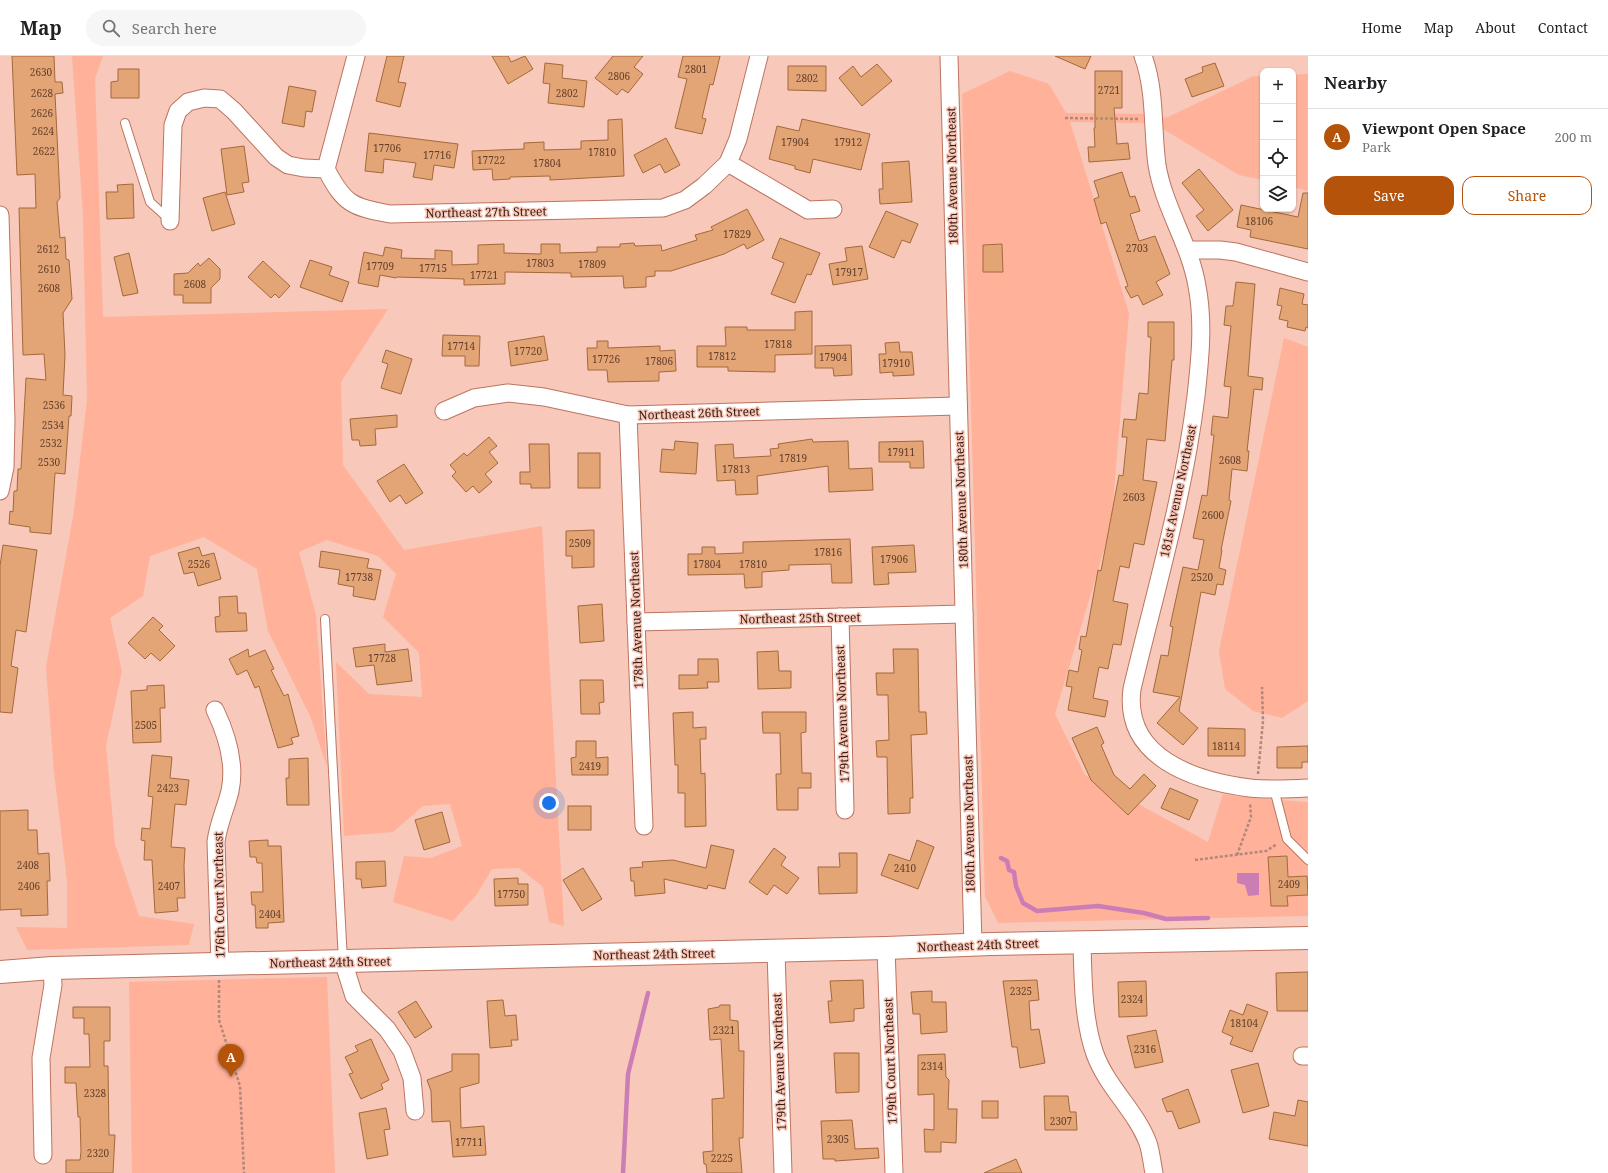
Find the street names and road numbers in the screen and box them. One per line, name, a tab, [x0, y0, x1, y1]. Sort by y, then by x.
street label: 180th Avenue Northeast	[942, 107, 962, 245]
street label: Northeast 27th Street	[425, 202, 547, 222]
street label: Northeast 26th Street	[638, 402, 760, 424]
street label: 181st Avenue Northeast	[1156, 423, 1200, 559]
street label: 180th Avenue Northeast	[950, 431, 972, 569]
street label: 178th Avenue Northeast	[625, 551, 647, 689]
street label: Northeast 25th Street	[739, 608, 861, 628]
street label: 179th Avenue Northeast	[831, 645, 853, 783]
street label: 180th Avenue Northeast	[959, 755, 979, 893]
street label: 176th Court Northeast	[209, 832, 229, 958]
street label: Northeast 24th Street	[917, 934, 1039, 956]
street label: Northeast 24th Street	[593, 944, 715, 964]
street label: Northeast 24th Street	[269, 952, 391, 972]
street label: 179th Avenue Northeast	[768, 993, 790, 1131]
street label: 179th Court Northeast	[879, 998, 901, 1124]

